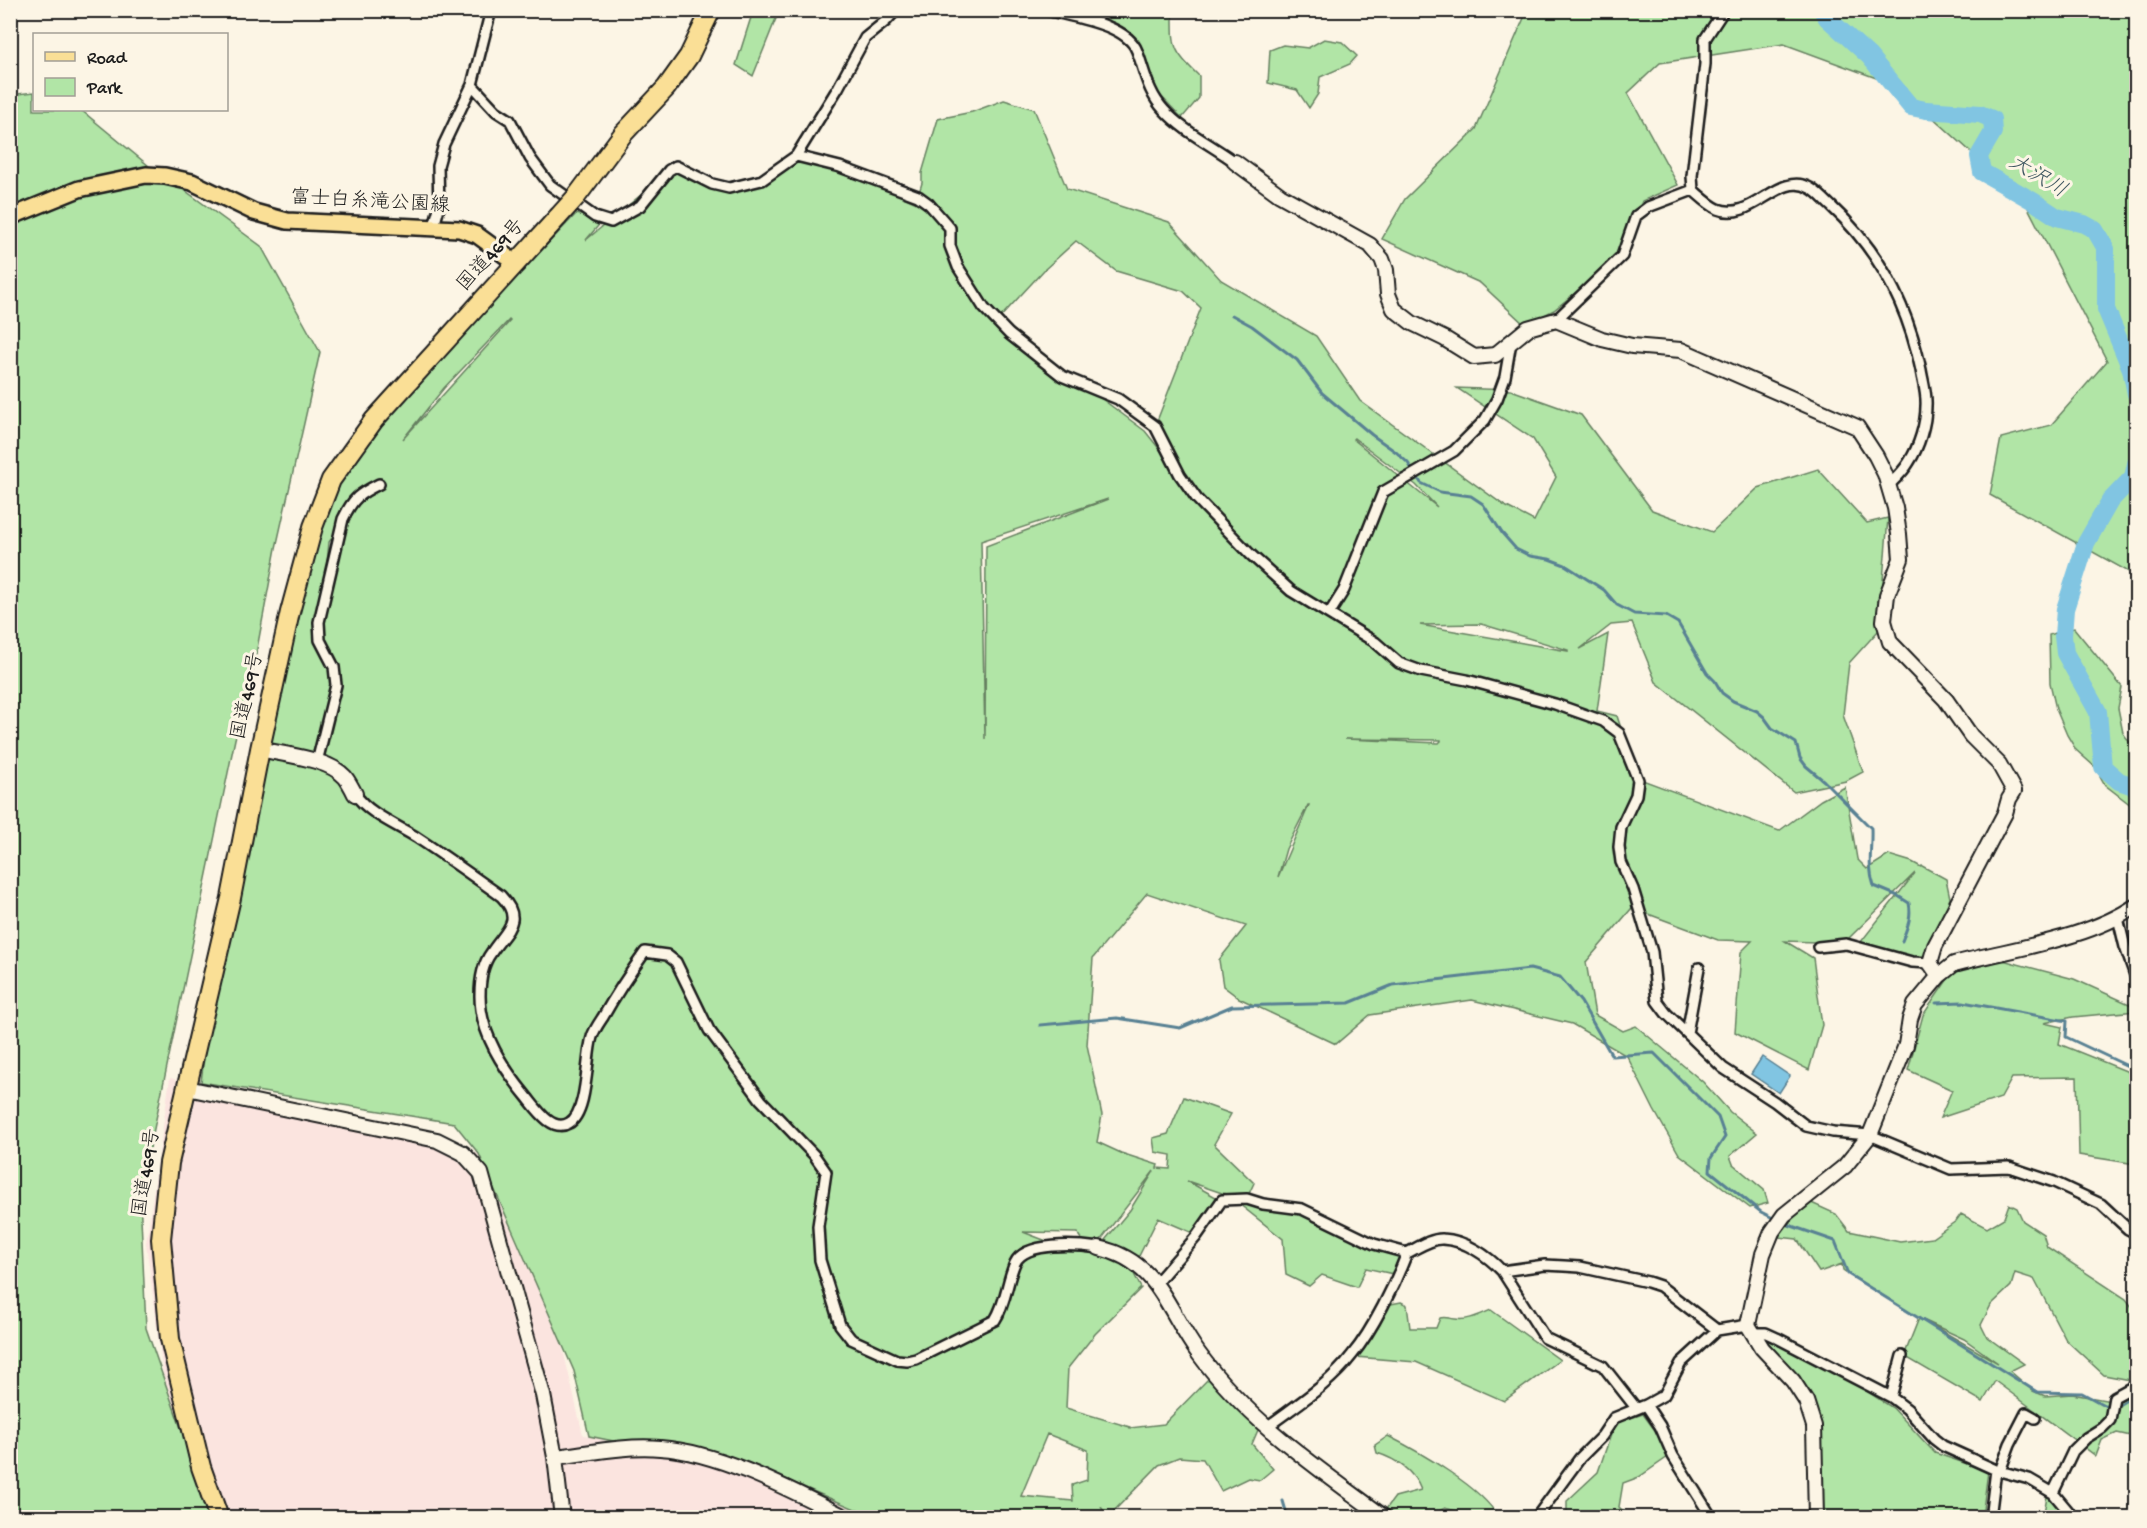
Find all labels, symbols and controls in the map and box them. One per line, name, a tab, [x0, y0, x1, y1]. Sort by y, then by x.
legend	[33, 33, 228, 111]
text: Road	[87, 49, 128, 70]
text: Park	[86, 79, 123, 100]
water label: 大沢川	[2004, 150, 2071, 205]
street label: 富士白糸滝公園線	[290, 185, 451, 219]
street label: 国道469号	[453, 214, 531, 297]
street label: 国道469号	[227, 650, 270, 742]
street label: 国道469号	[129, 1127, 166, 1219]

